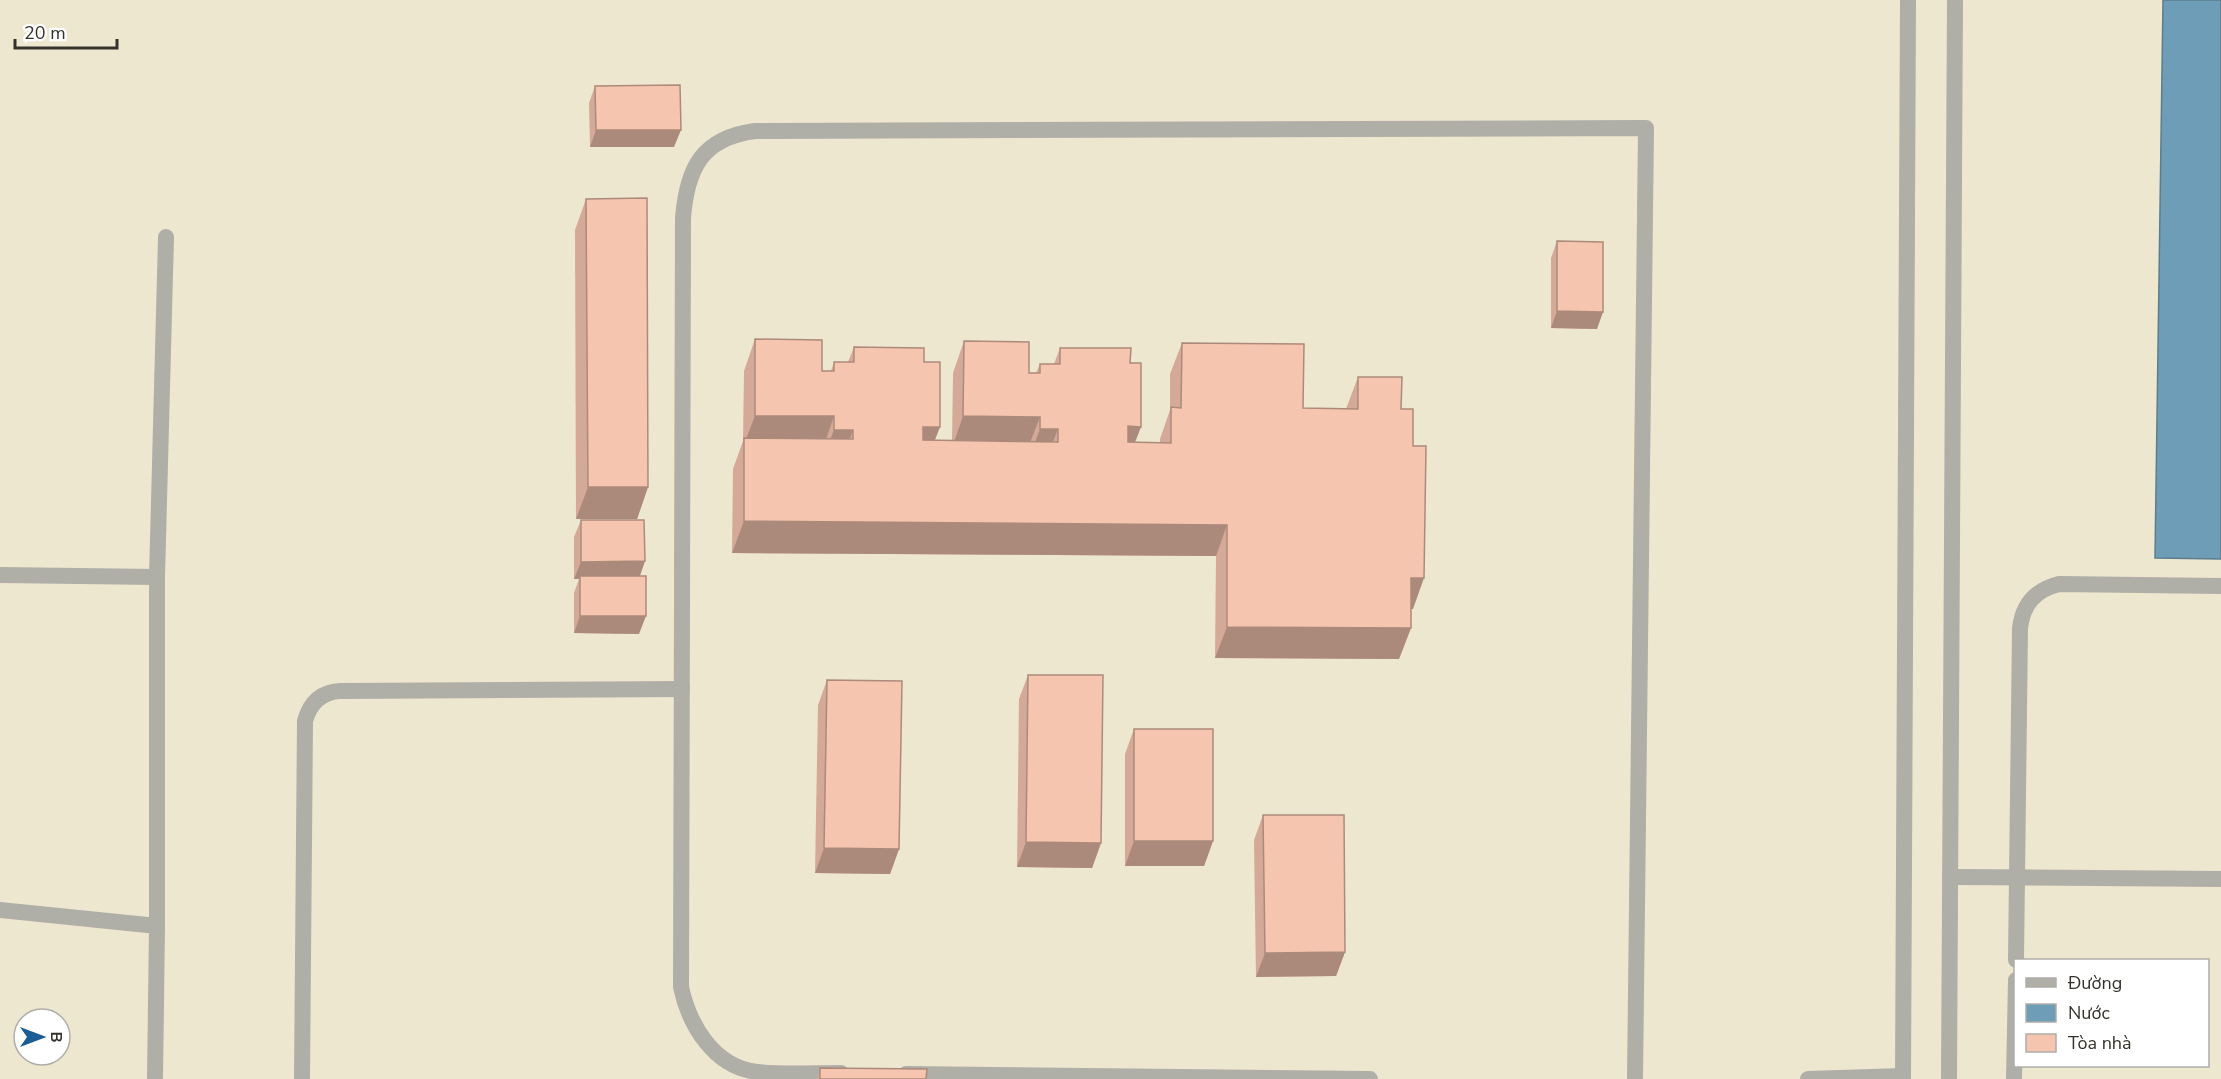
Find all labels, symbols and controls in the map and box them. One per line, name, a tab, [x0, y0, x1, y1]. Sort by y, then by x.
scale bar	[15, 12, 117, 50]
text: 20 m	[24, 21, 66, 45]
legend	[2014, 959, 2209, 1067]
text: Đường	[2067, 971, 2122, 995]
text: Nước	[2068, 1001, 2110, 1025]
north arrow	[12, 1007, 72, 1067]
text: B	[45, 1031, 67, 1043]
text: Tòa nhà	[2068, 1031, 2132, 1055]

